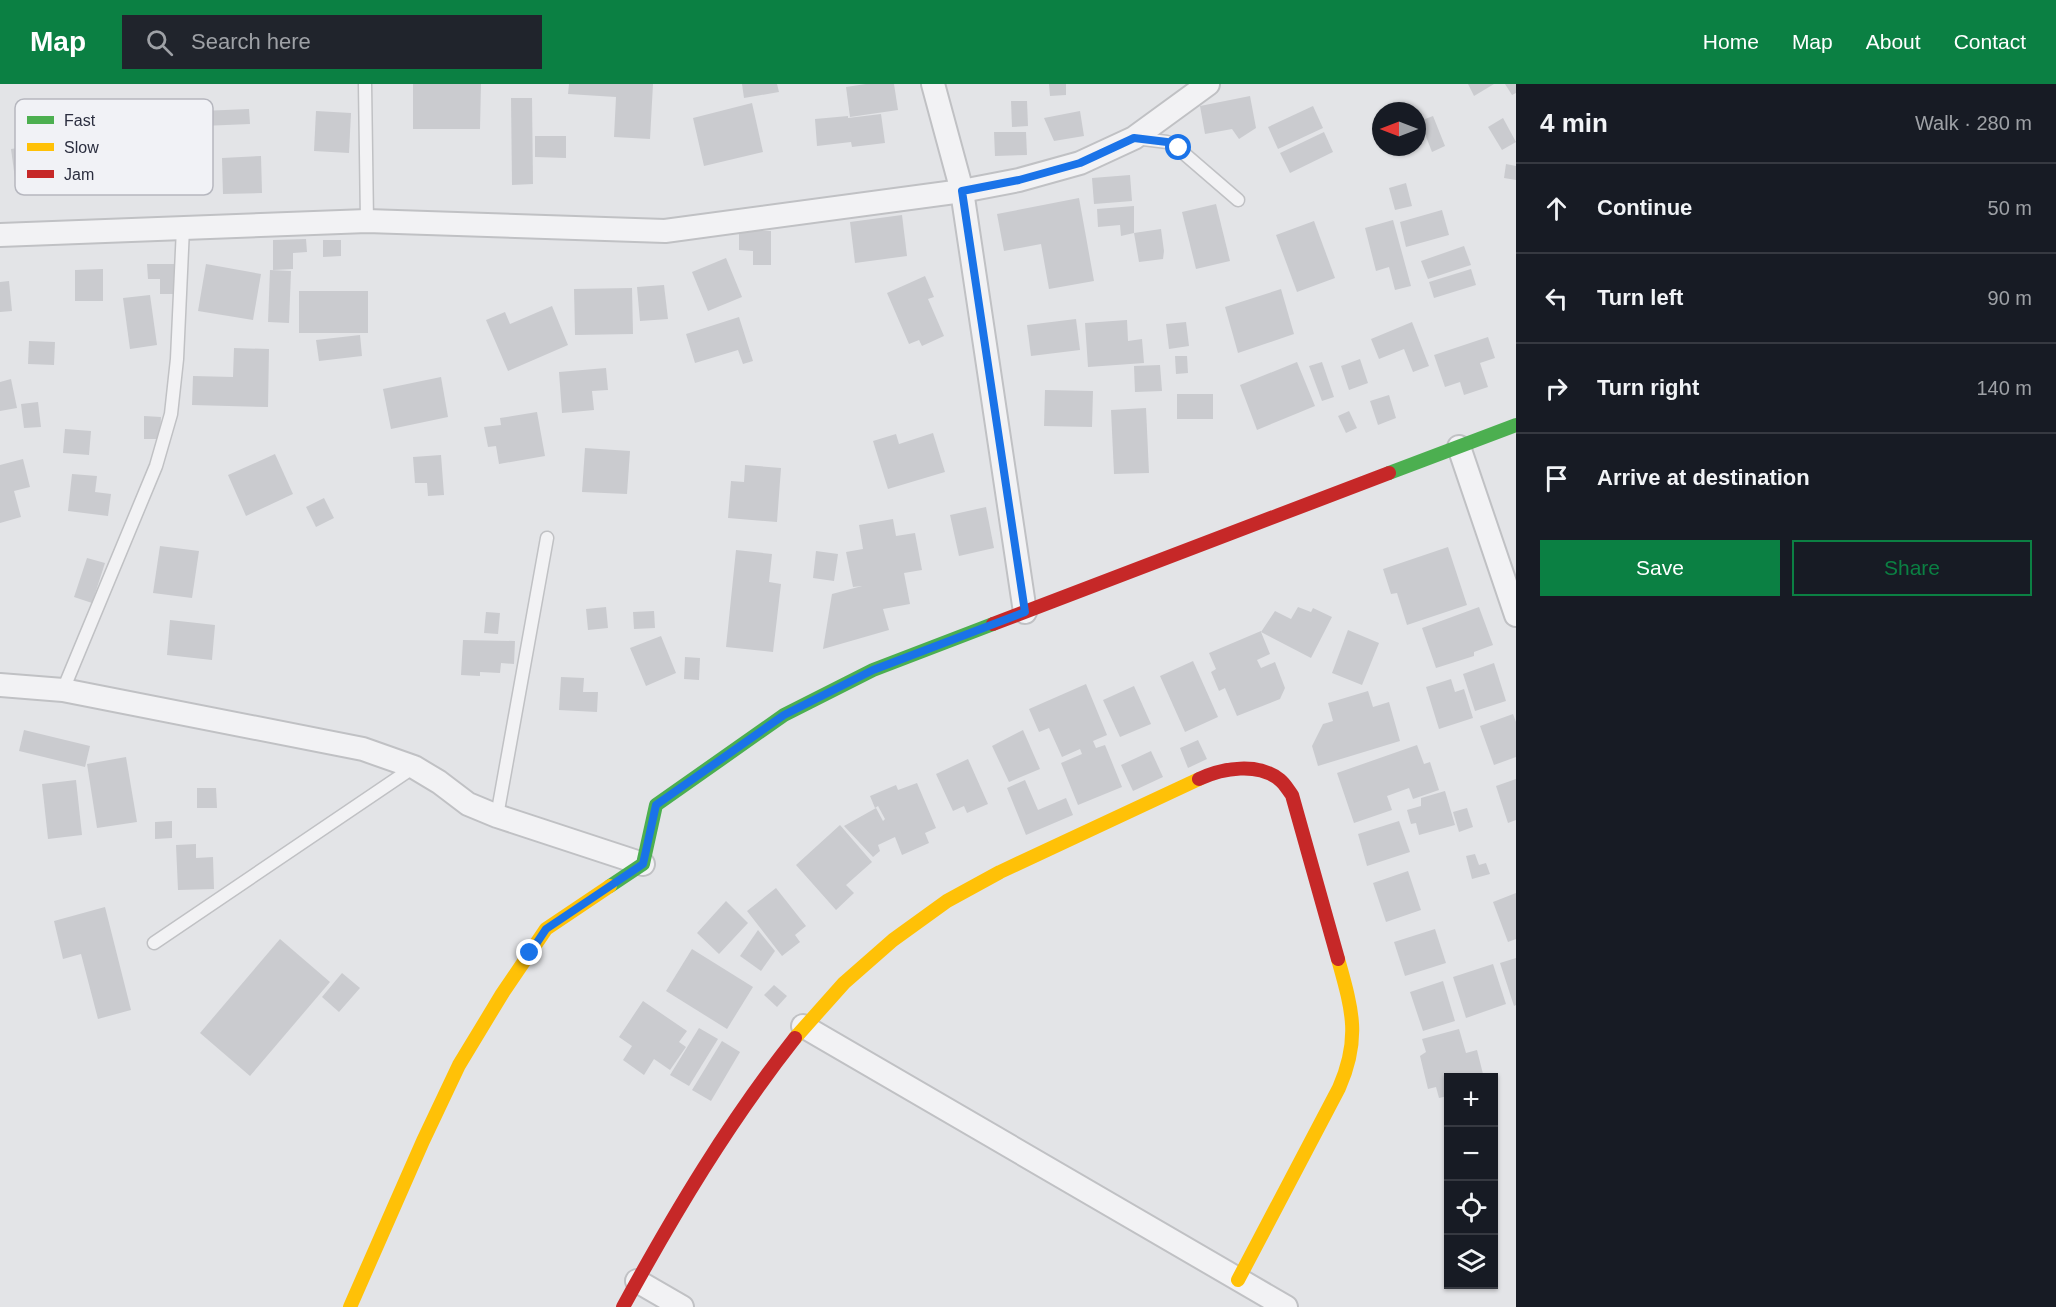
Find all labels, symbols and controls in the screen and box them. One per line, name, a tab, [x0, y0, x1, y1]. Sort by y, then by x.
search box	[122, 15, 542, 69]
text: Map	[30, 26, 86, 57]
icon: search	[143, 26, 176, 59]
text: Search here	[191, 29, 311, 54]
text: Home	[1703, 30, 1759, 53]
text: Map	[1792, 30, 1833, 53]
text: About	[1866, 30, 1921, 53]
text: Contact	[1954, 30, 2026, 53]
legend	[15, 99, 213, 195]
north arrow	[1372, 102, 1426, 156]
text: 4 min	[1540, 108, 1608, 138]
text: Fast	[64, 112, 96, 129]
text: Walk · 280 m	[1915, 112, 2032, 134]
route start	[1165, 134, 1191, 160]
text: Slow	[64, 139, 99, 156]
text: Jam	[64, 166, 94, 183]
icon: ahead	[1540, 192, 1573, 225]
text: Continue	[1597, 195, 1692, 220]
text: 50 m	[1988, 197, 2032, 219]
icon: left	[1540, 282, 1573, 315]
text: Turn left	[1597, 285, 1683, 310]
text: 90 m	[1988, 287, 2032, 309]
icon: right	[1540, 372, 1573, 405]
text: Turn right	[1597, 375, 1699, 400]
text: 140 m	[1976, 377, 2032, 399]
icon: arrive	[1540, 462, 1573, 495]
text: Arrive at destination	[1597, 465, 1810, 490]
button: Save	[1540, 540, 1780, 596]
button: Share	[1792, 540, 2032, 596]
route end	[516, 939, 542, 965]
map controls	[1444, 1073, 1498, 1289]
button: +	[1444, 1073, 1498, 1127]
button: −	[1444, 1127, 1498, 1181]
button: locate	[1444, 1181, 1498, 1235]
button: layers	[1444, 1235, 1498, 1289]

